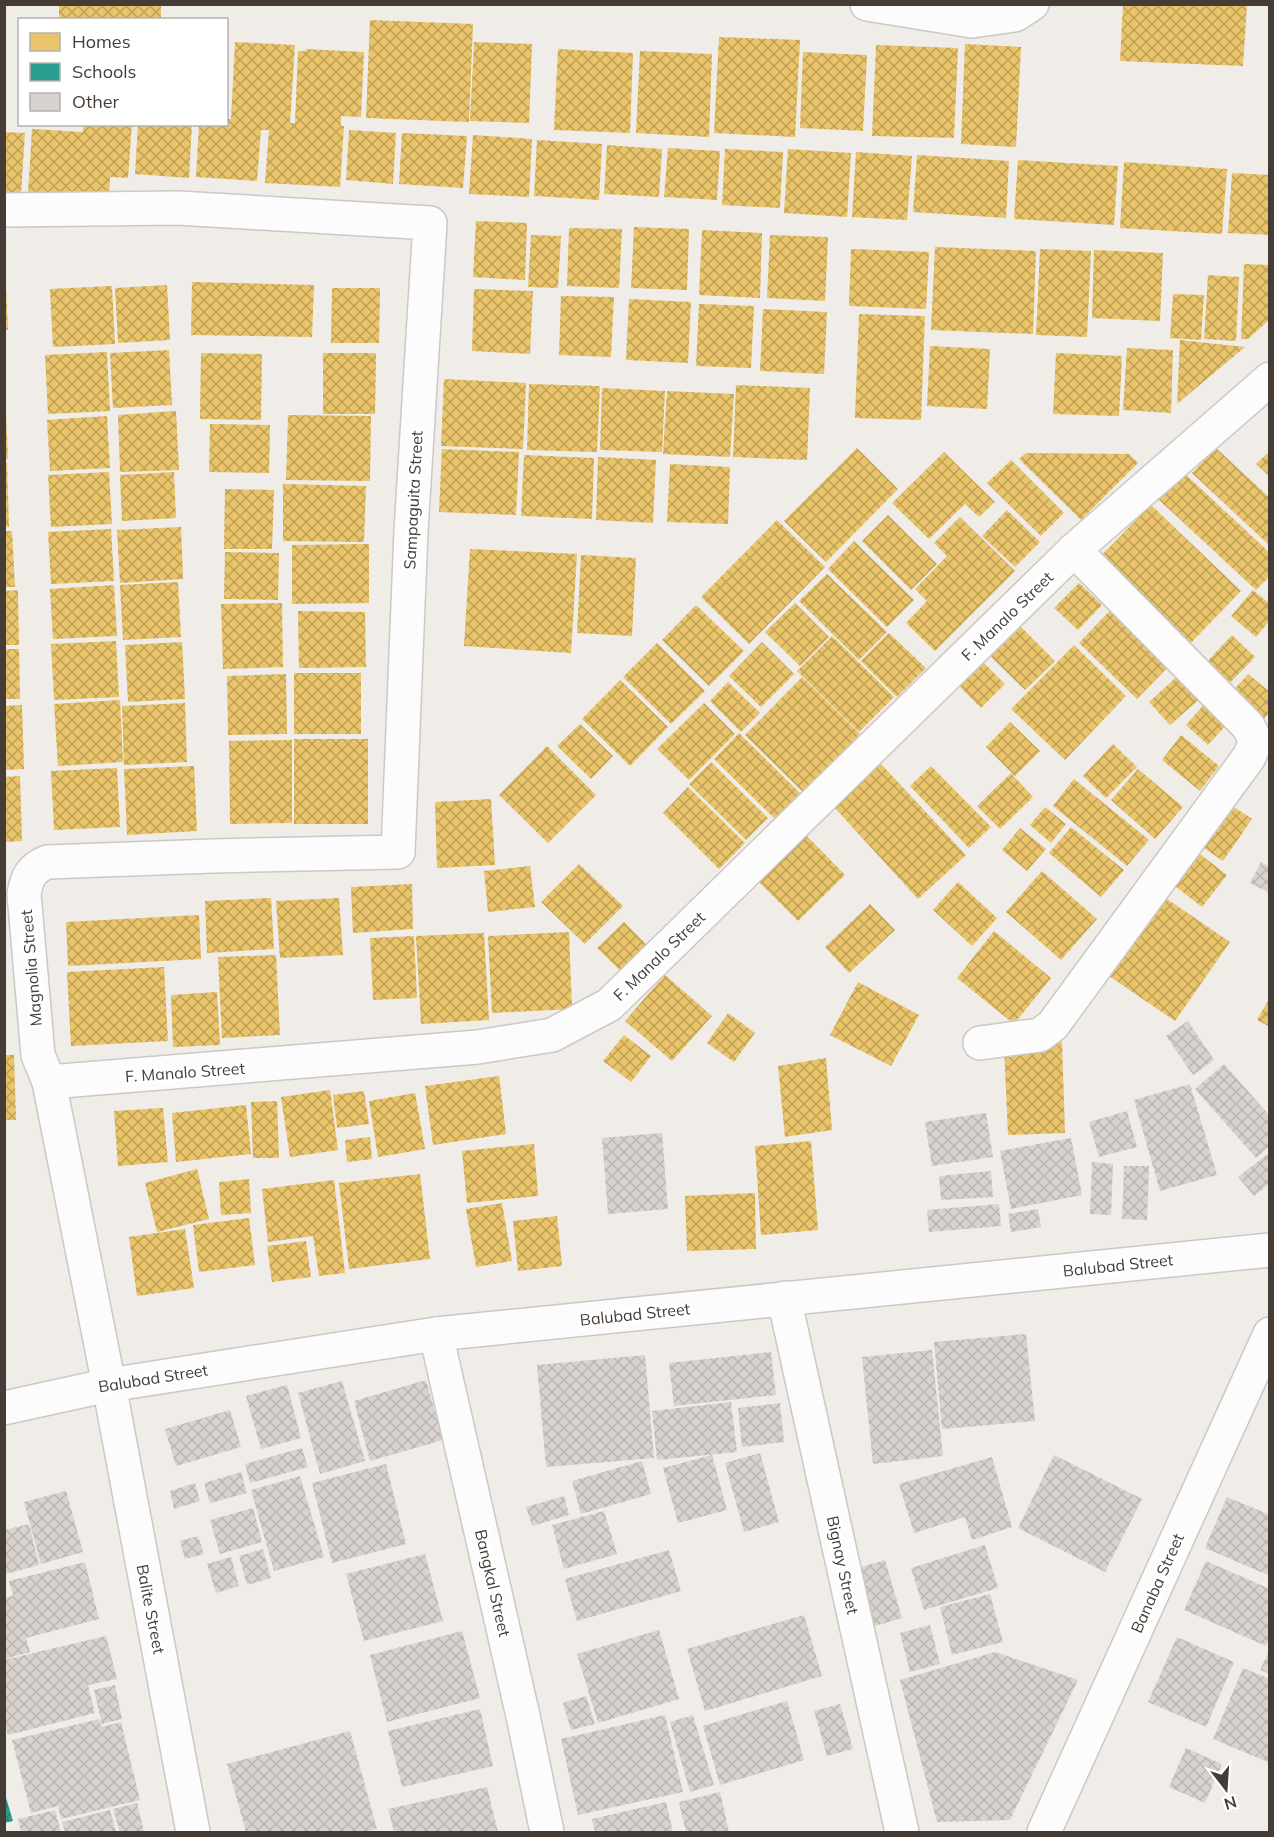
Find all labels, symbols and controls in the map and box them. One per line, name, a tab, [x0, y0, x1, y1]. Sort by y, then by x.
legend	[18, 18, 228, 126]
text: Homes	[72, 30, 131, 53]
text: Schools	[72, 60, 137, 83]
text: Other	[72, 90, 120, 113]
street label: Sampaguita Street	[399, 430, 427, 570]
street label: F. Manalo Street	[957, 567, 1057, 665]
street label: F. Manalo Street	[609, 907, 709, 1005]
street label: Magnolia Street	[16, 908, 46, 1027]
street label: F. Manalo Street	[124, 1058, 246, 1086]
street label: Balubad Street	[1062, 1249, 1175, 1281]
street label: Balubad Street	[579, 1298, 692, 1330]
street label: Balubad Street	[97, 1359, 210, 1397]
street label: Bignay Street	[823, 1514, 863, 1616]
street label: Bangkal Street	[471, 1527, 515, 1639]
street label: Banaba Street	[1126, 1530, 1188, 1636]
street label: Balite Street	[133, 1563, 170, 1656]
north arrow	[1196, 1759, 1256, 1819]
text: N	[1222, 1792, 1239, 1815]

